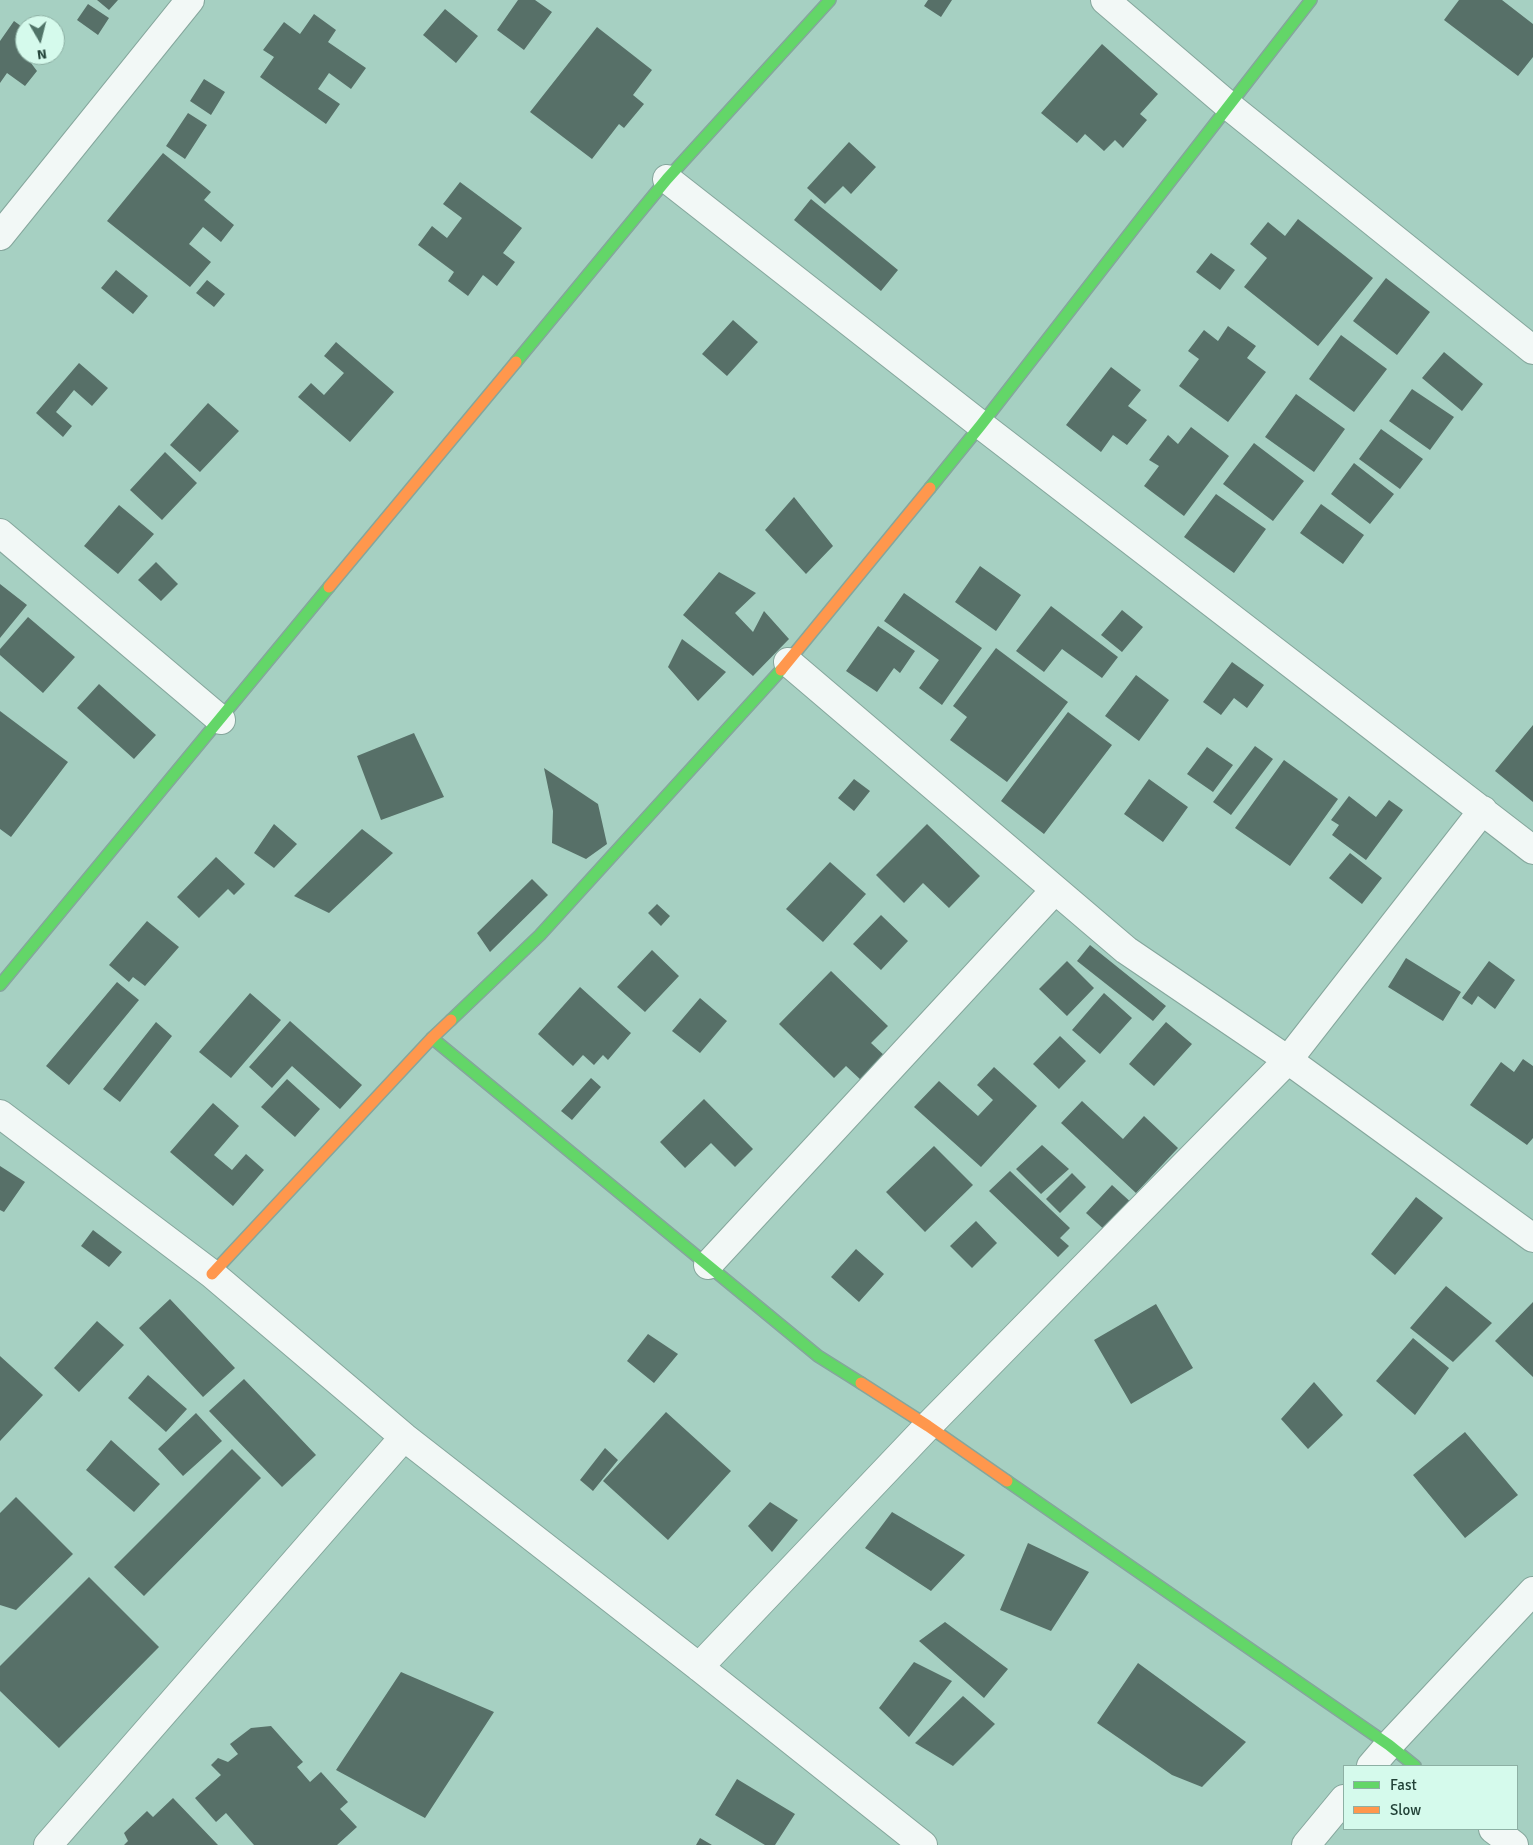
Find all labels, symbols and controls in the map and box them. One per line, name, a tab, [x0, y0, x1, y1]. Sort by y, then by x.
north arrow	[15, 15, 65, 65]
text: N	[36, 45, 48, 63]
legend	[1343, 1765, 1518, 1830]
text: Fast	[1390, 1776, 1417, 1794]
text: Slow	[1390, 1801, 1421, 1819]

